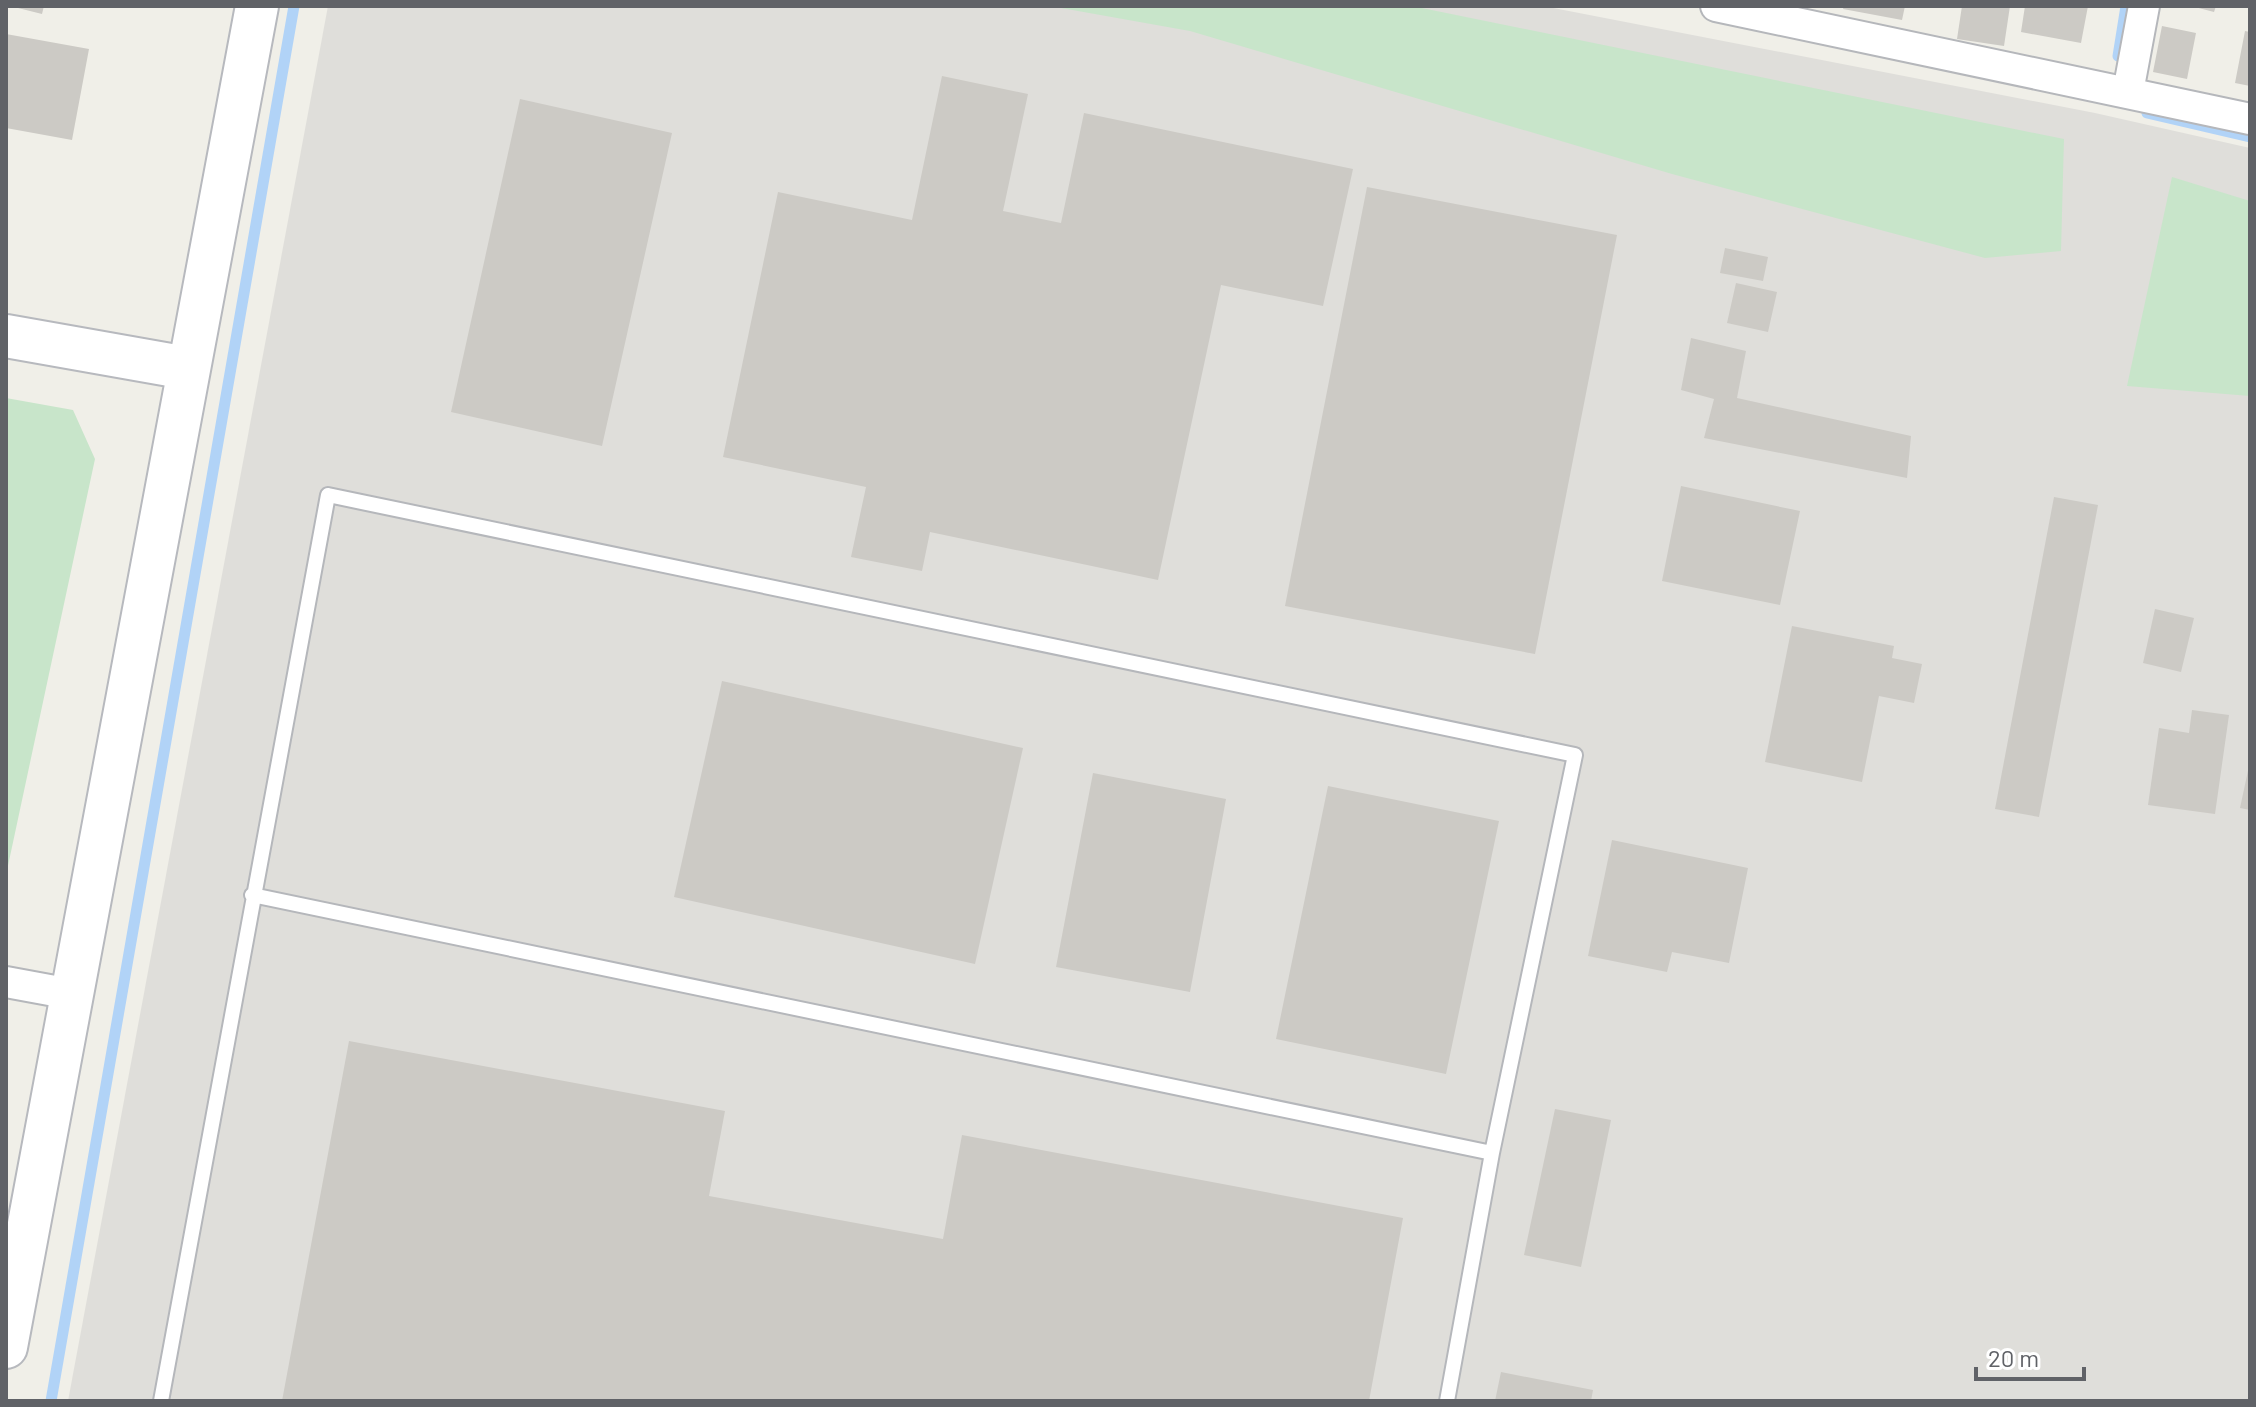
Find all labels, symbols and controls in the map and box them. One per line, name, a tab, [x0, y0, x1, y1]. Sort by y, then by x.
scale bar	[1976, 1331, 2084, 1381]
text: 20 m	[1988, 1343, 2039, 1372]

